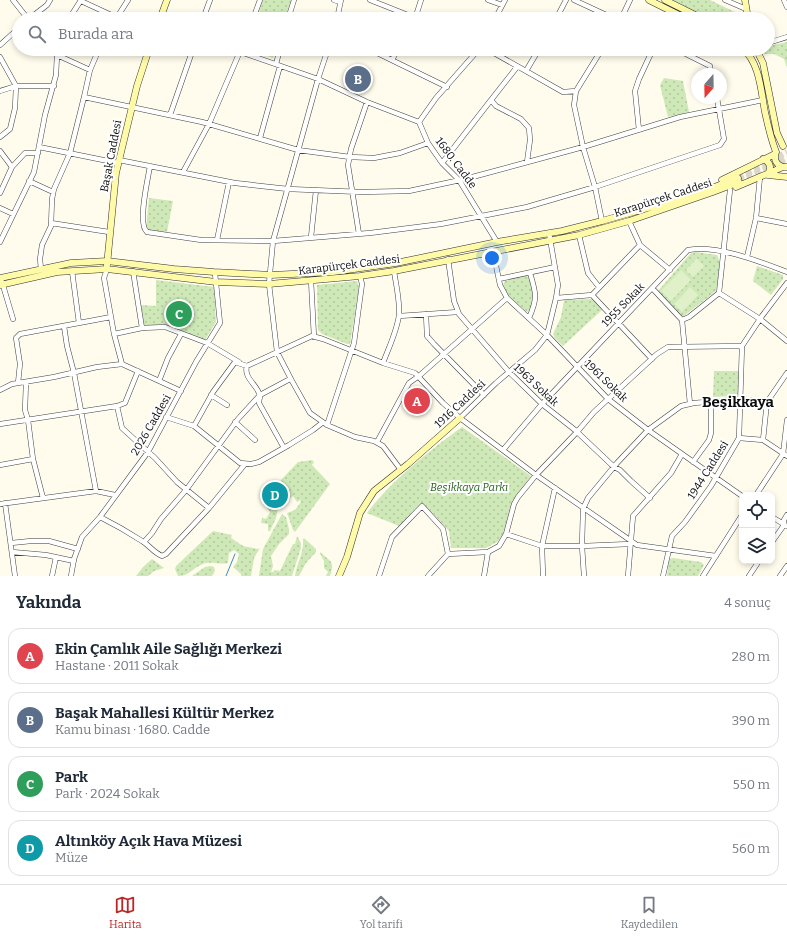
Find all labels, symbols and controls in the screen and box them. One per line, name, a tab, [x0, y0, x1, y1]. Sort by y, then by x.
search box	[12, 12, 775, 56]
icon: search	[26, 23, 48, 45]
text: Burada ara	[58, 25, 134, 43]
pin: B	[345, 64, 371, 94]
north arrow	[691, 68, 727, 104]
street label: Başak Caddesi	[98, 118, 124, 193]
street label: 1680. Cadde	[433, 135, 479, 191]
street label: Karapürçek Caddesi	[612, 176, 714, 220]
your location	[482, 248, 502, 268]
street label: Karapürçek Caddesi	[297, 252, 401, 278]
street label: 1955 Sokak	[599, 280, 648, 330]
pin: C	[166, 299, 192, 329]
street label: 1961 Sokak	[582, 357, 631, 405]
street label: 1963 Sokak	[511, 361, 562, 410]
street label: 1916 Caddesi	[432, 377, 489, 431]
pin: A	[404, 386, 430, 416]
street label: 2026 Caddesi	[128, 392, 174, 458]
district label: Beşikkaya	[702, 393, 775, 411]
street label: 1944 Caddesi	[685, 438, 732, 502]
pin: D	[262, 480, 288, 510]
park label: Beşikkaya Parkı	[430, 481, 508, 494]
map controls	[739, 492, 775, 564]
button: locate	[739, 492, 775, 528]
button: layers	[739, 528, 775, 564]
text: Yakında	[16, 592, 81, 613]
text: 4 sonuç	[724, 595, 771, 610]
text: Ekin Çamlık Aile Sağlığı Merkezi	[55, 640, 282, 658]
text: A	[25, 649, 35, 664]
text: 280 m	[732, 649, 770, 664]
text: Hastane · 2011 Sokak	[55, 658, 179, 673]
text: Başak Mahallesi Kültür Merkez	[55, 704, 274, 722]
text: B	[26, 713, 34, 728]
text: 390 m	[732, 713, 770, 728]
text: Kamu binası · 1680. Cadde	[55, 722, 210, 737]
text: Park	[55, 768, 88, 786]
text: C	[26, 777, 34, 792]
text: 550 m	[733, 777, 770, 792]
text: Park · 2024 Sokak	[55, 786, 160, 801]
text: Altınköy Açık Hava Müzesi	[55, 832, 242, 850]
text: D	[25, 841, 35, 856]
text: 560 m	[732, 841, 770, 856]
text: Müze	[55, 850, 88, 865]
tab: Harita	[109, 894, 142, 931]
tab: Yol tarifi	[360, 894, 403, 931]
tab: Kaydedilen	[621, 894, 678, 931]

